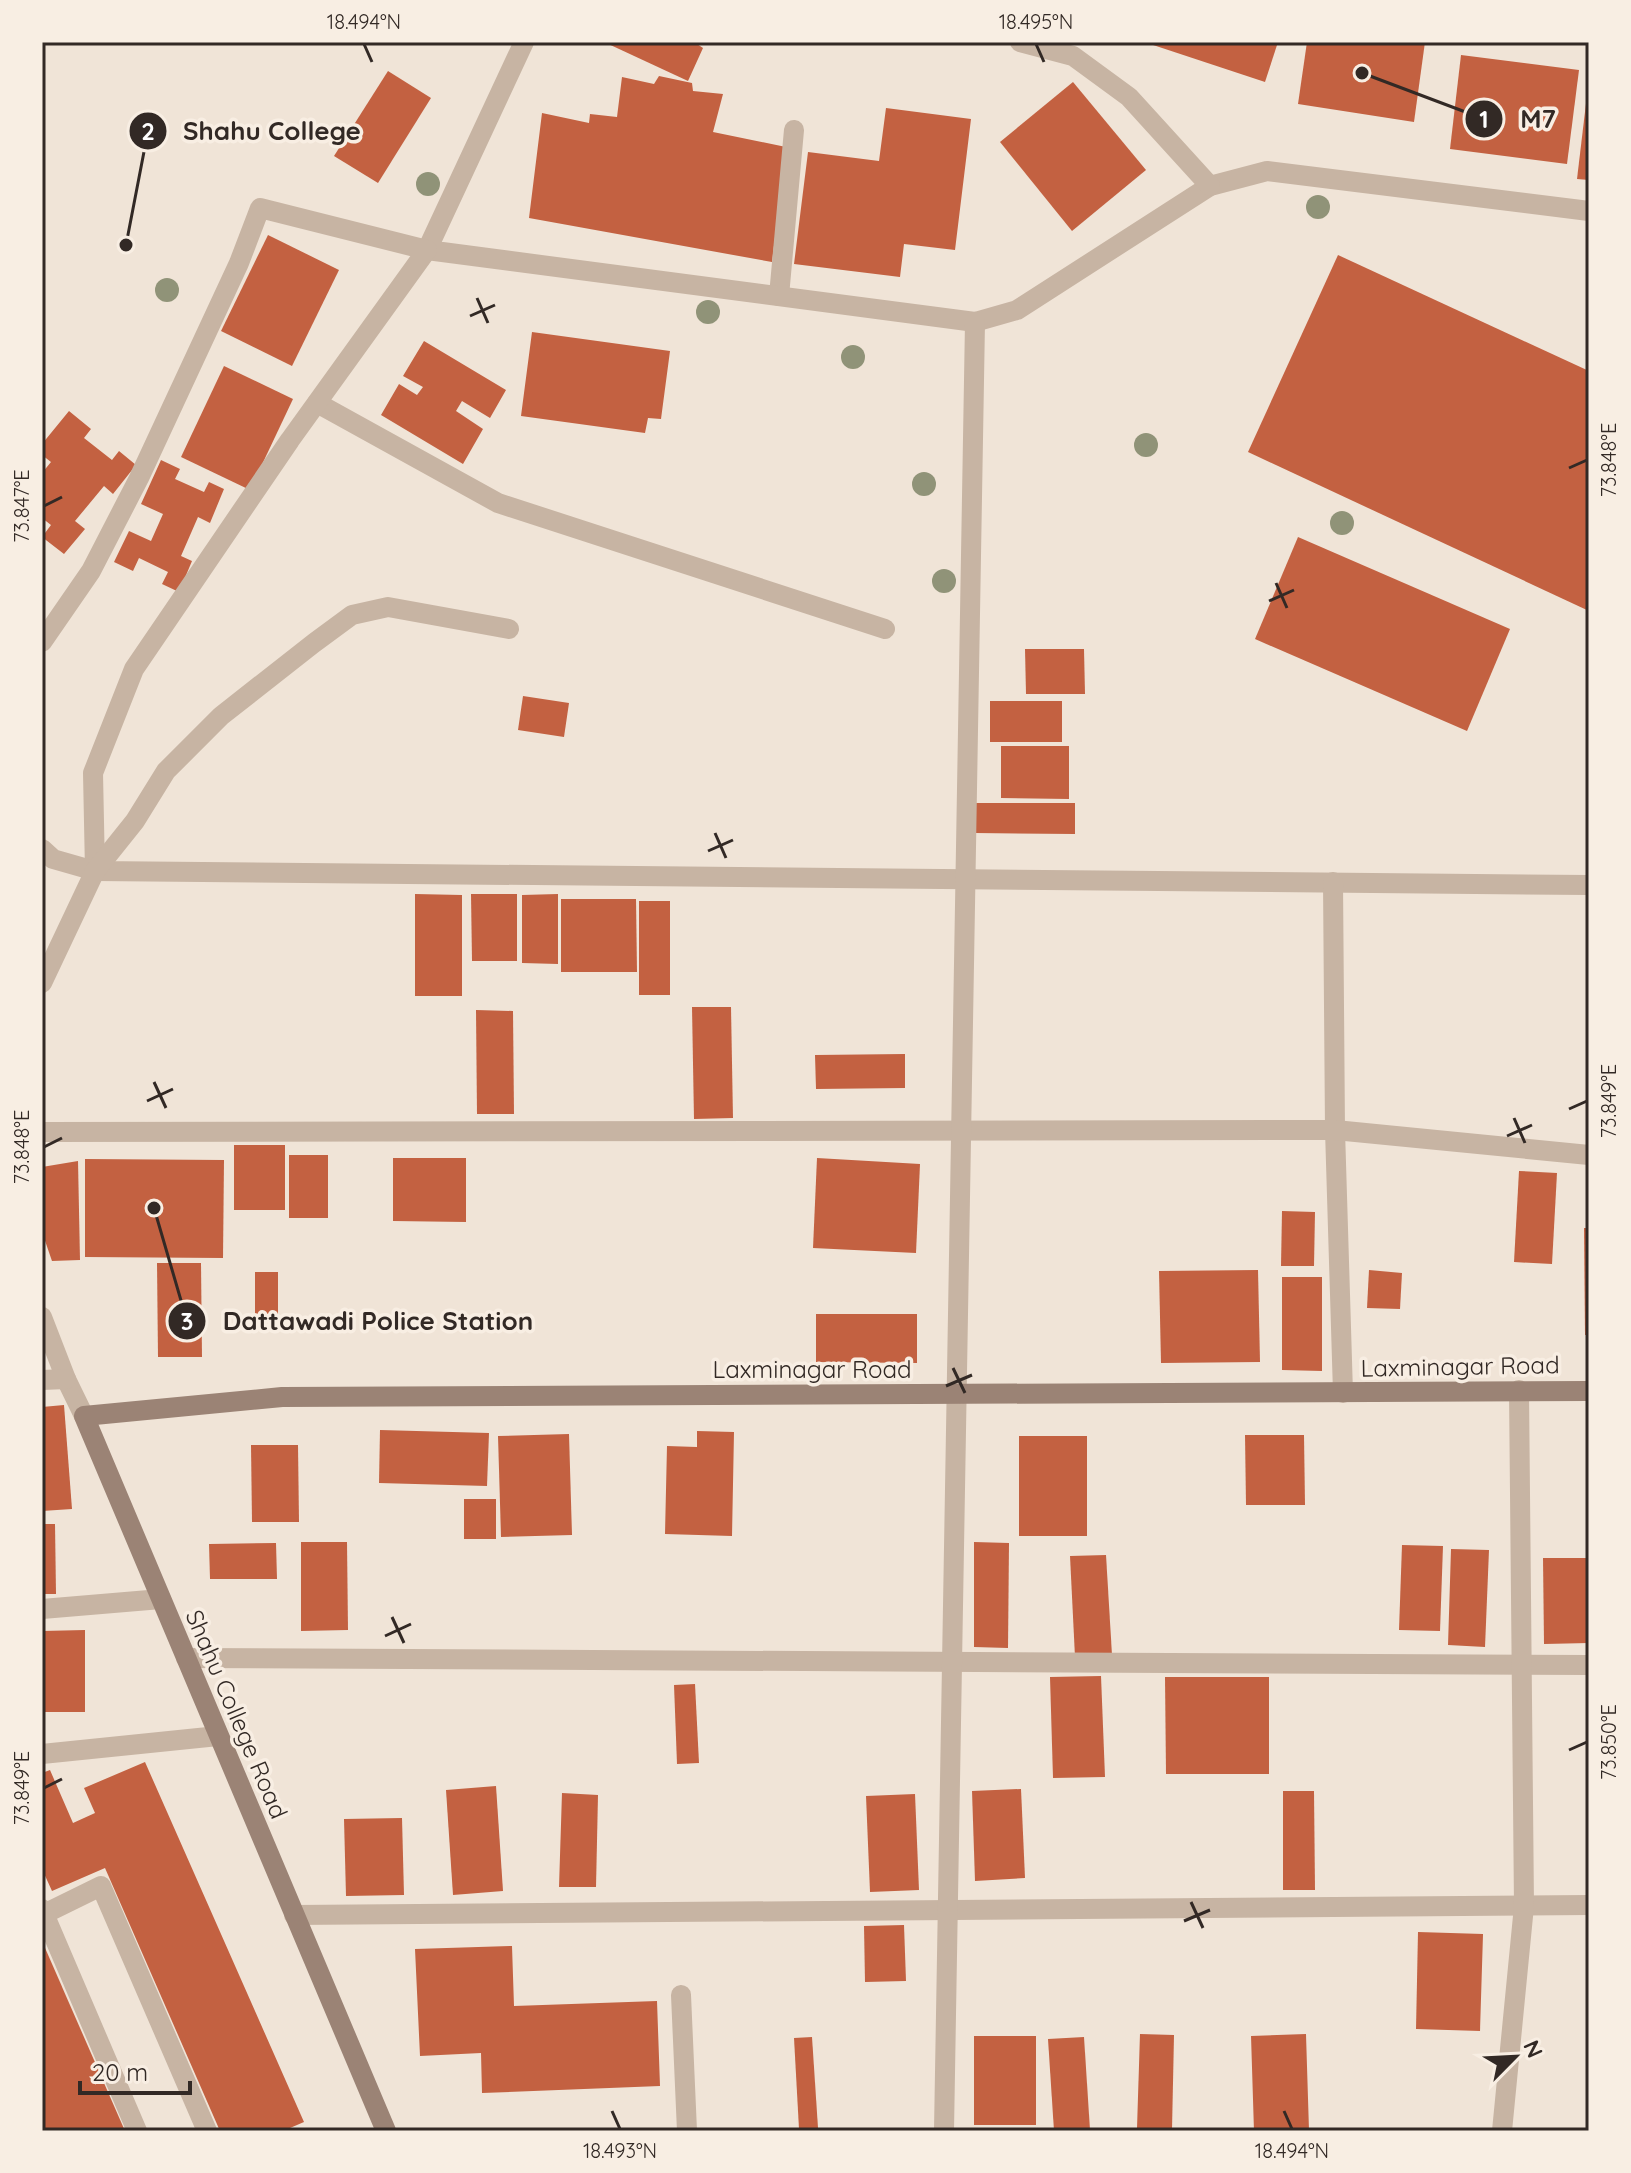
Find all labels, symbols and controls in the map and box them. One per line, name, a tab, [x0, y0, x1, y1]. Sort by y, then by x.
text: 18.494°N	[327, 9, 401, 34]
text: 18.495°N	[999, 9, 1073, 34]
callout: M7	[1464, 94, 1572, 144]
text: M7	[1520, 102, 1556, 135]
text: 1	[1479, 104, 1489, 134]
callout: Shahu College	[128, 106, 377, 156]
text: Shahu College	[183, 114, 361, 147]
text: 2	[141, 116, 155, 146]
text: 73.848°E	[1596, 423, 1621, 497]
text: 73.847°E	[9, 469, 34, 543]
text: 73.849°E	[1596, 1064, 1621, 1138]
text: 73.848°E	[9, 1110, 34, 1184]
callout: Dattawadi Police Station	[167, 1296, 549, 1346]
text: Dattawadi Police Station	[223, 1304, 533, 1337]
text: 3	[181, 1306, 193, 1336]
street label: Laxminagar Road	[1360, 1349, 1560, 1383]
street label: Laxminagar Road	[712, 1354, 912, 1384]
street label: Shahu College Road	[179, 1605, 295, 1823]
text: 73.850°E	[1596, 1704, 1621, 1780]
text: 73.849°E	[9, 1751, 34, 1825]
north arrow	[1475, 2017, 1555, 2097]
text: N	[1517, 2036, 1549, 2062]
scale bar	[80, 2045, 190, 2095]
text: 20 m	[92, 2057, 148, 2087]
text: 18.493°N	[583, 2138, 657, 2163]
text: 18.494°N	[1255, 2138, 1329, 2163]

